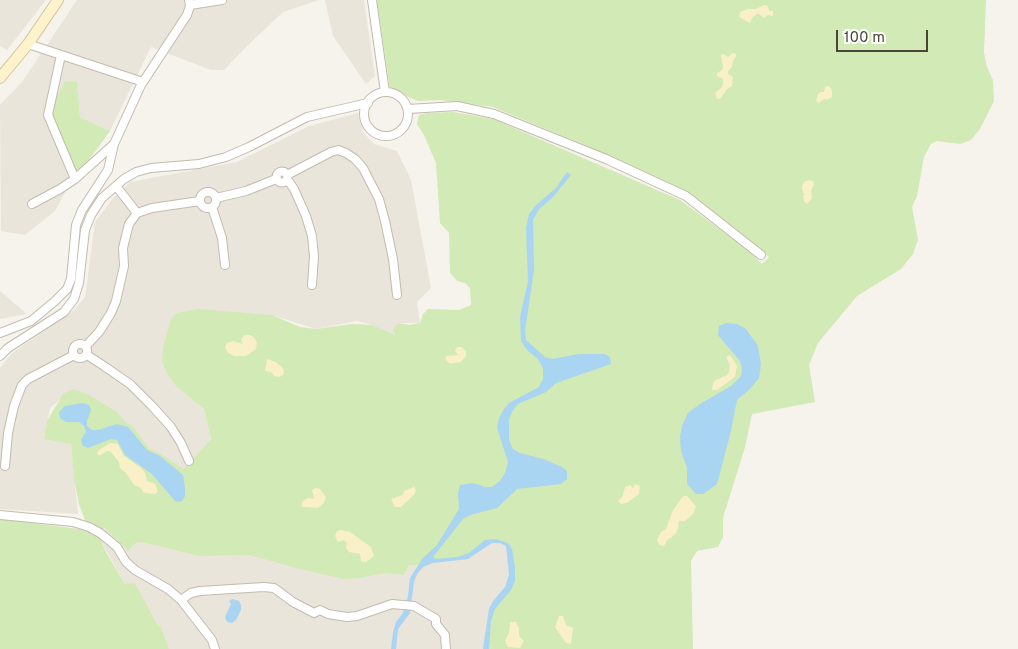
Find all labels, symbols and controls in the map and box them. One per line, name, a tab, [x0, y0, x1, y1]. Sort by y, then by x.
scale bar	[838, 20, 930, 52]
text: 100 m	[844, 29, 885, 48]

